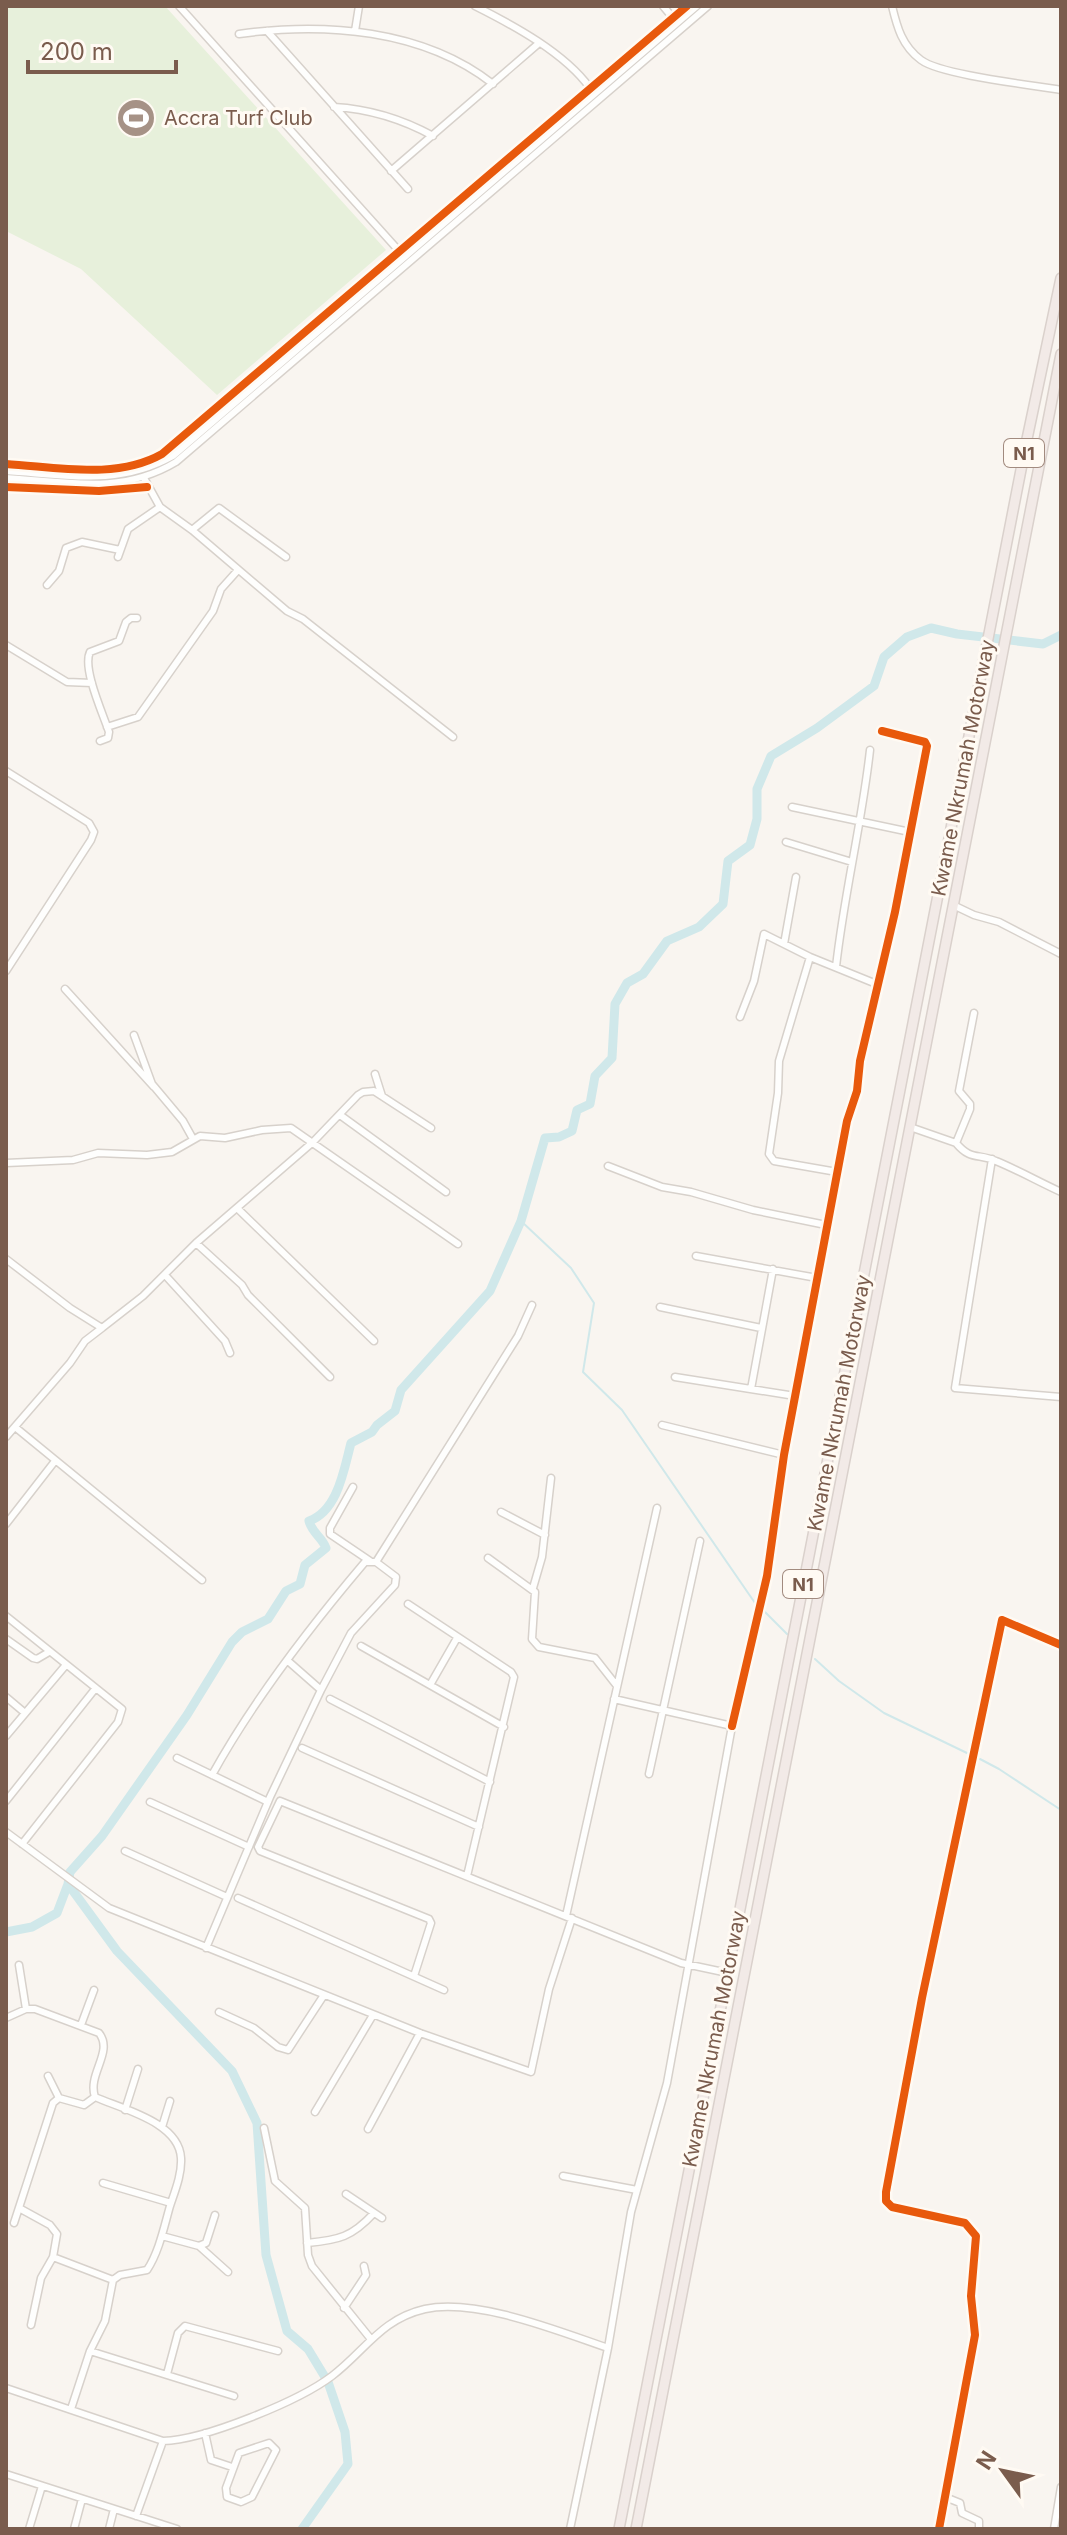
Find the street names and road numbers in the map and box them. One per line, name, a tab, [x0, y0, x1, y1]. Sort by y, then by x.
road number: N1	[1004, 439, 1044, 467]
street label: Kwame Nkrumah Motorway	[926, 638, 1000, 898]
street label: Kwame Nkrumah Motorway	[802, 1273, 876, 1533]
road number: N1	[783, 1570, 823, 1598]
street label: Kwame Nkrumah Motorway	[677, 1909, 751, 2169]

